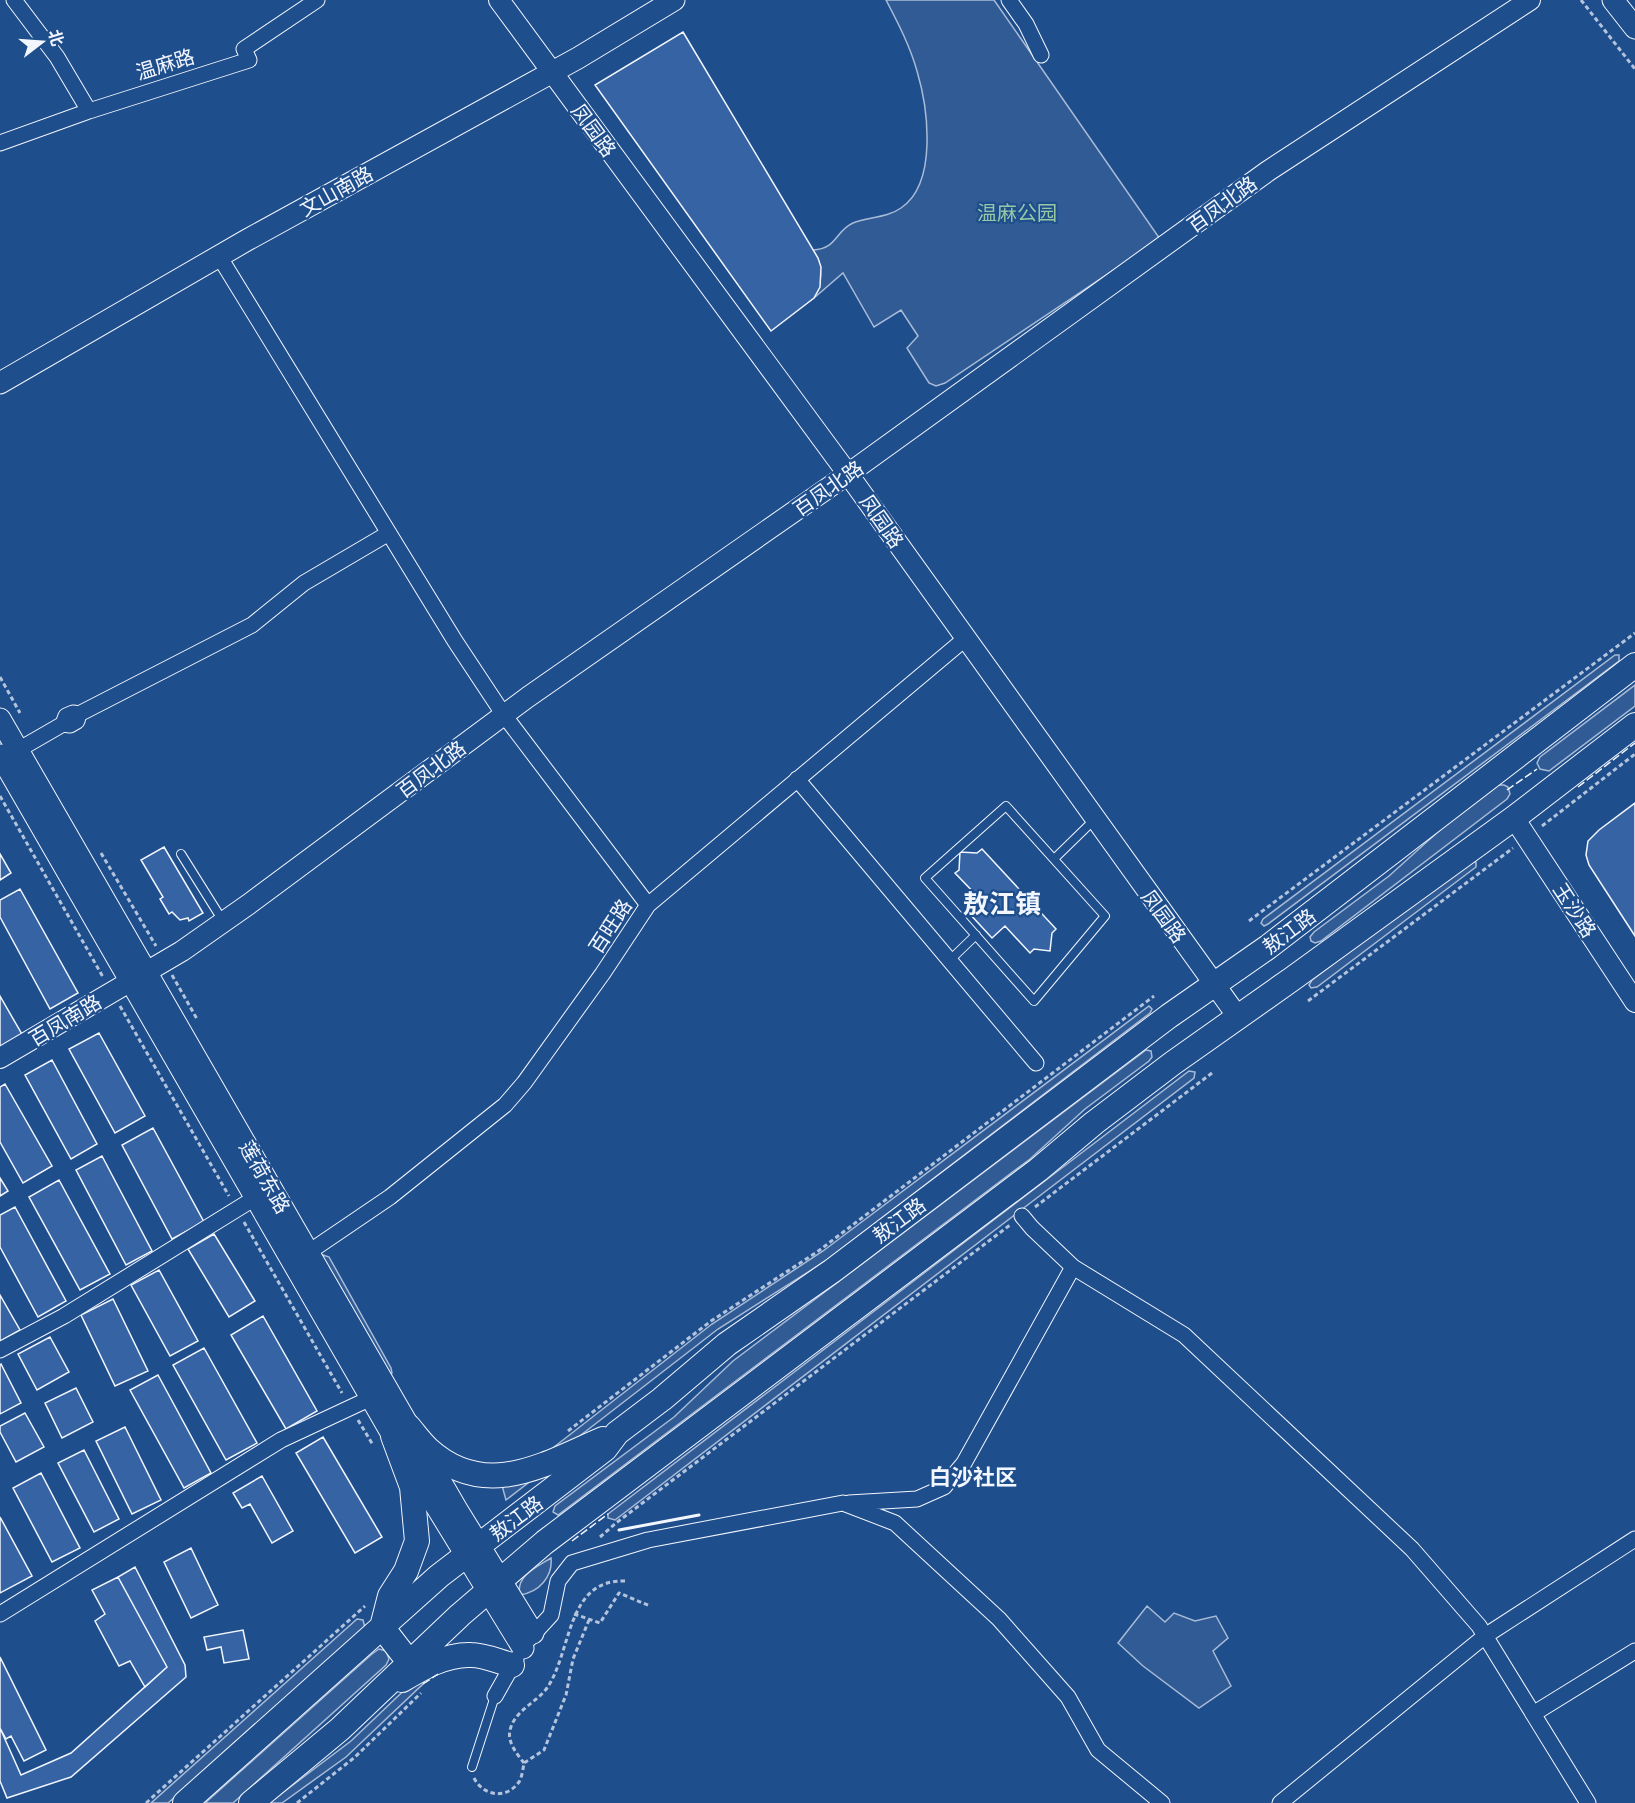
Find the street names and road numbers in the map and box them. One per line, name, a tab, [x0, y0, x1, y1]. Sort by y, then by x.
street label: 温麻路	[132, 42, 198, 86]
street label: 凤园路	[565, 98, 623, 162]
street label: 文山南路	[294, 160, 378, 222]
street label: 百凤北路	[1182, 170, 1262, 238]
street label: 百凤北路	[787, 454, 869, 522]
street label: 凤园路	[854, 489, 910, 553]
street label: 百凤北路	[391, 734, 471, 804]
street label: 玉沙路	[1547, 877, 1603, 943]
street label: 凤园路	[1135, 884, 1193, 948]
street label: 百旺路	[582, 893, 638, 959]
street label: 敖江路	[1257, 902, 1321, 960]
street label: 百凤南路	[24, 988, 106, 1052]
street label: 莲荷东路	[233, 1136, 297, 1218]
street label: 敖江路	[867, 1191, 931, 1249]
street label: 敖江路	[484, 1489, 548, 1547]

